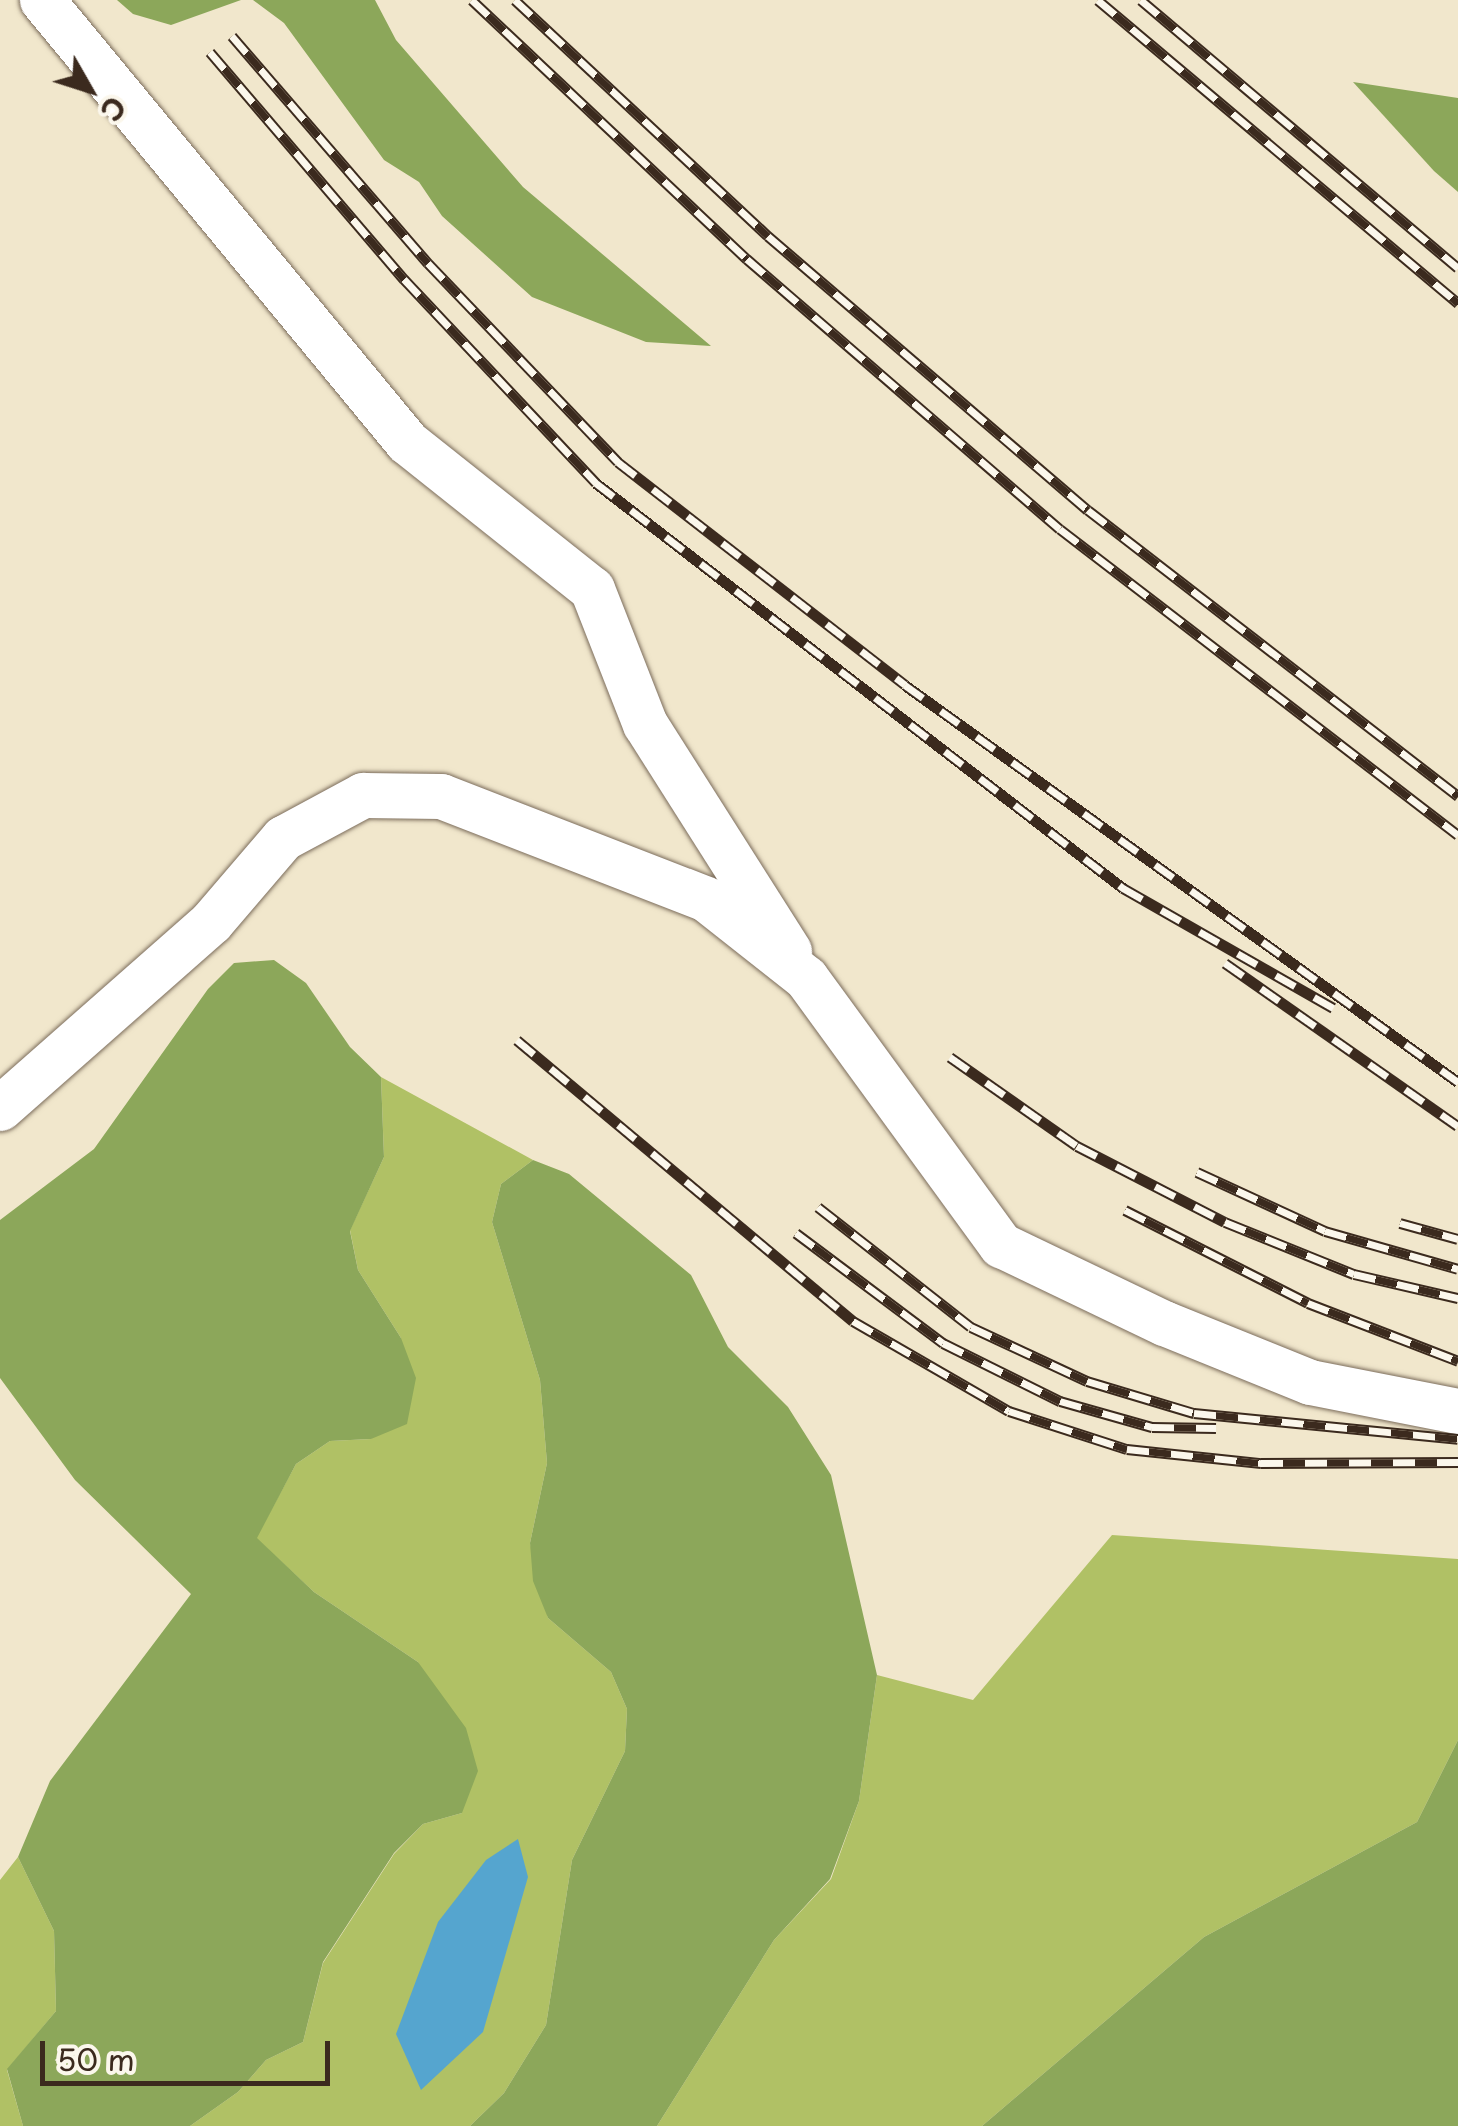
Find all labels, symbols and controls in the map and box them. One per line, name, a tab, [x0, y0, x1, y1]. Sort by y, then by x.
north arrow	[40, 40, 140, 140]
text: С	[90, 87, 137, 131]
scale bar	[45, 2021, 335, 2083]
text: 50 m	[57, 2036, 135, 2081]

